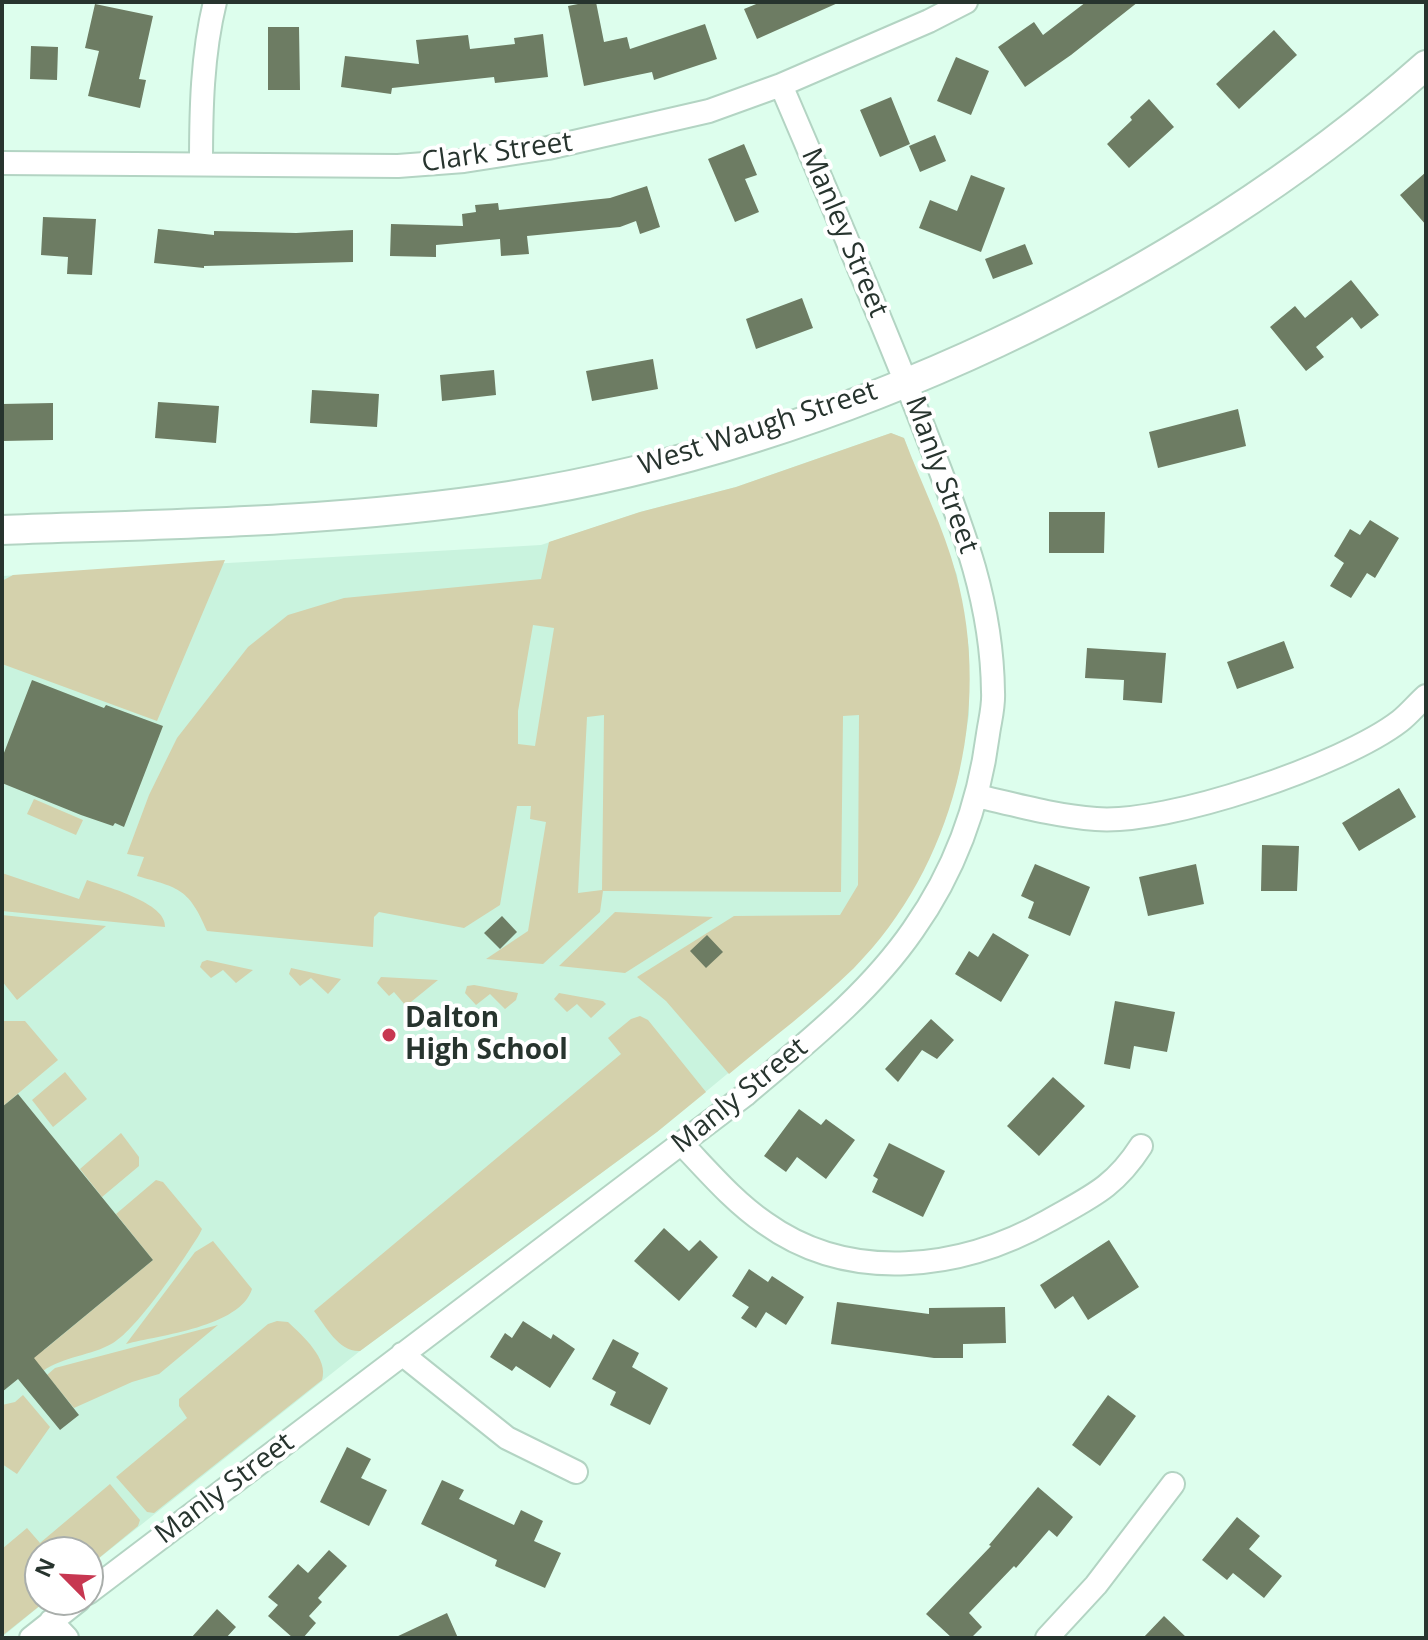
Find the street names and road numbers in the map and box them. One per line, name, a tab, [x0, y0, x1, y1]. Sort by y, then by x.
street label: Clark Street	[419, 126, 575, 180]
street label: Manley Street	[793, 143, 895, 323]
street label: West Waugh Street	[635, 375, 881, 483]
street label: Manly Street	[897, 392, 985, 558]
street label: Manly Street	[666, 1031, 814, 1161]
street label: Manly Street	[149, 1426, 301, 1552]

